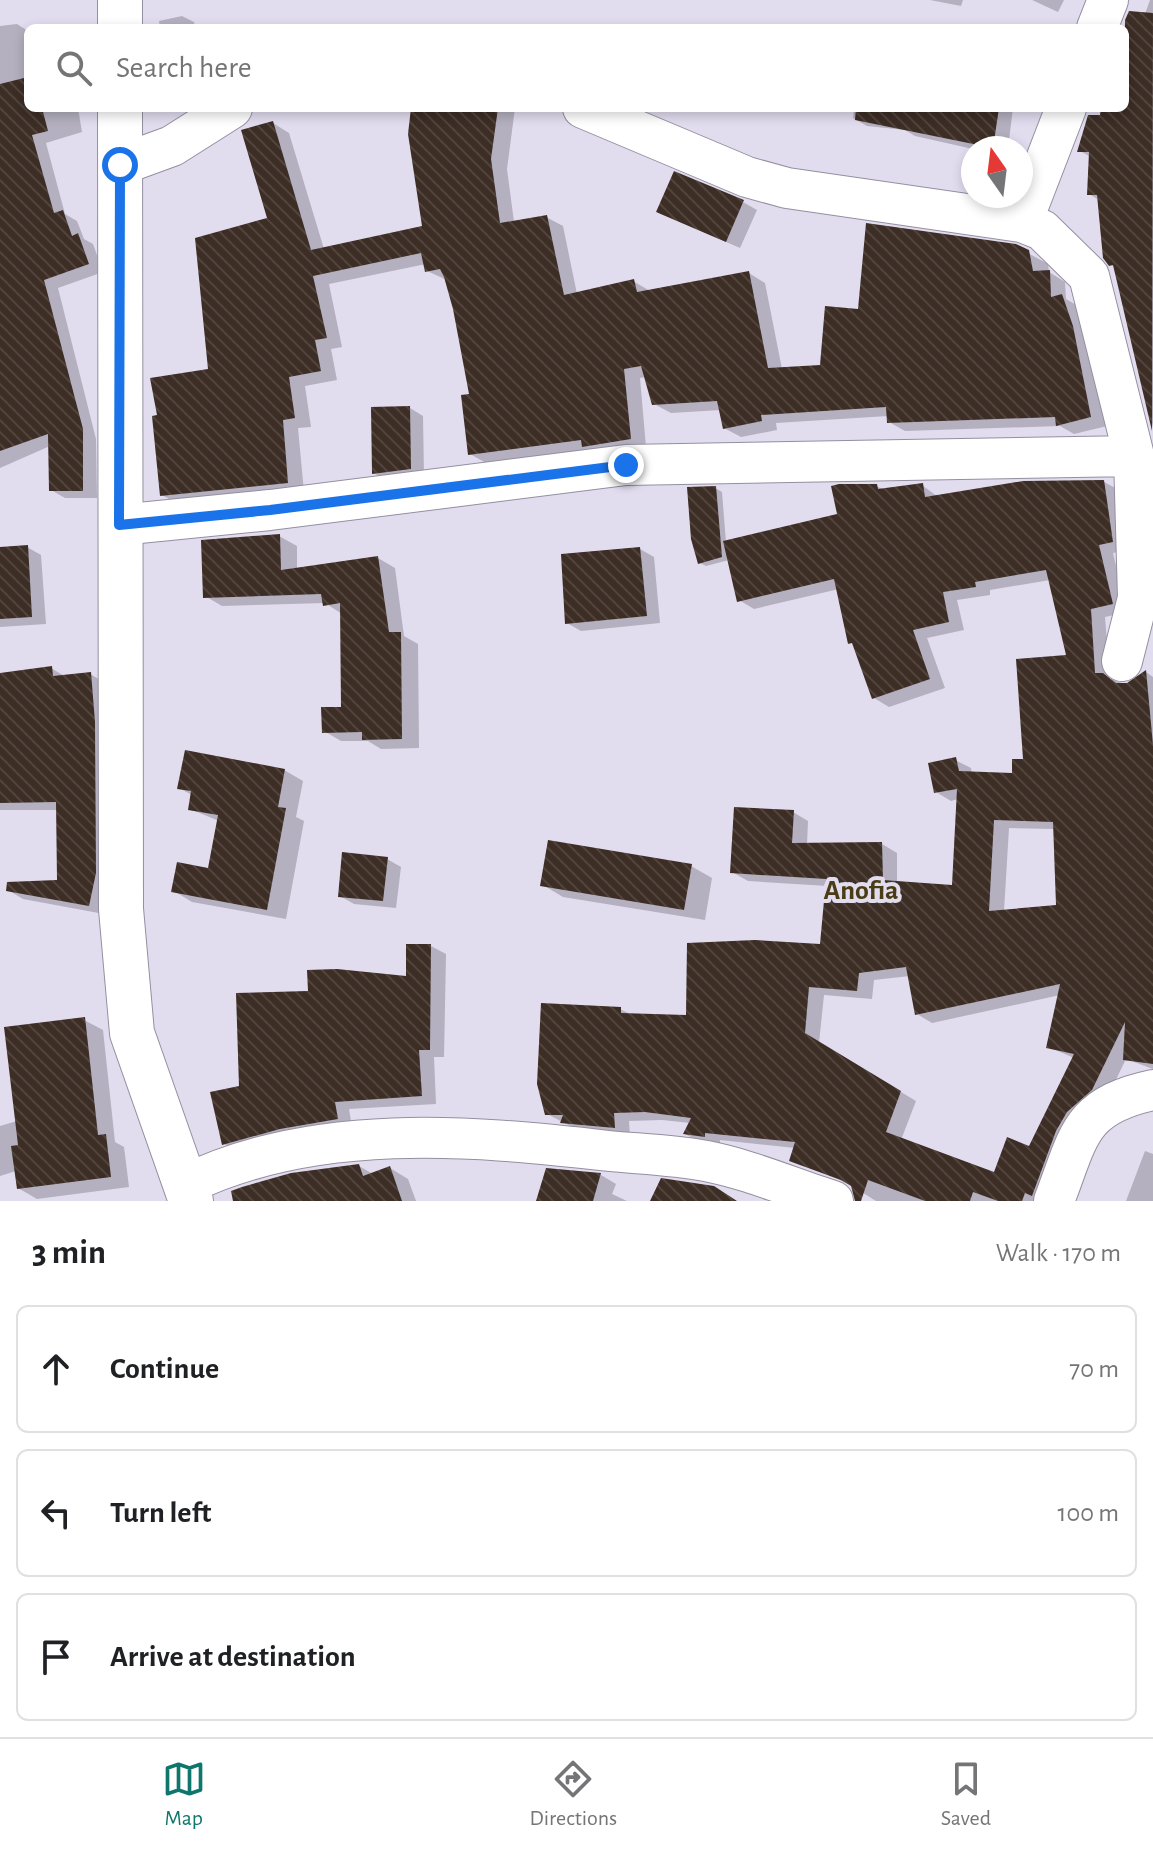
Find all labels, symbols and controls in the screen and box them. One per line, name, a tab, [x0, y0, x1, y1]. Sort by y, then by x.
search box	[24, 24, 1129, 112]
icon: search	[52, 46, 96, 90]
text: Search here	[116, 53, 252, 83]
north arrow	[961, 136, 1033, 208]
route start	[102, 147, 138, 183]
route end	[608, 447, 644, 483]
district label: Anofia	[824, 877, 898, 905]
text: 3 min	[32, 1236, 106, 1270]
text: Walk · 170 m	[996, 1240, 1121, 1266]
icon: ahead	[34, 1347, 78, 1391]
text: Continue	[110, 1354, 219, 1384]
text: 70 m	[1069, 1356, 1119, 1382]
icon: left	[34, 1491, 78, 1535]
text: Turn left	[110, 1498, 211, 1528]
text: 100 m	[1058, 1500, 1119, 1526]
icon: arrive	[34, 1635, 78, 1679]
text: Arrive at destination	[110, 1642, 356, 1672]
tab: Map	[162, 1757, 206, 1831]
tab: Directions	[529, 1757, 617, 1831]
tab: Saved	[941, 1757, 991, 1831]

